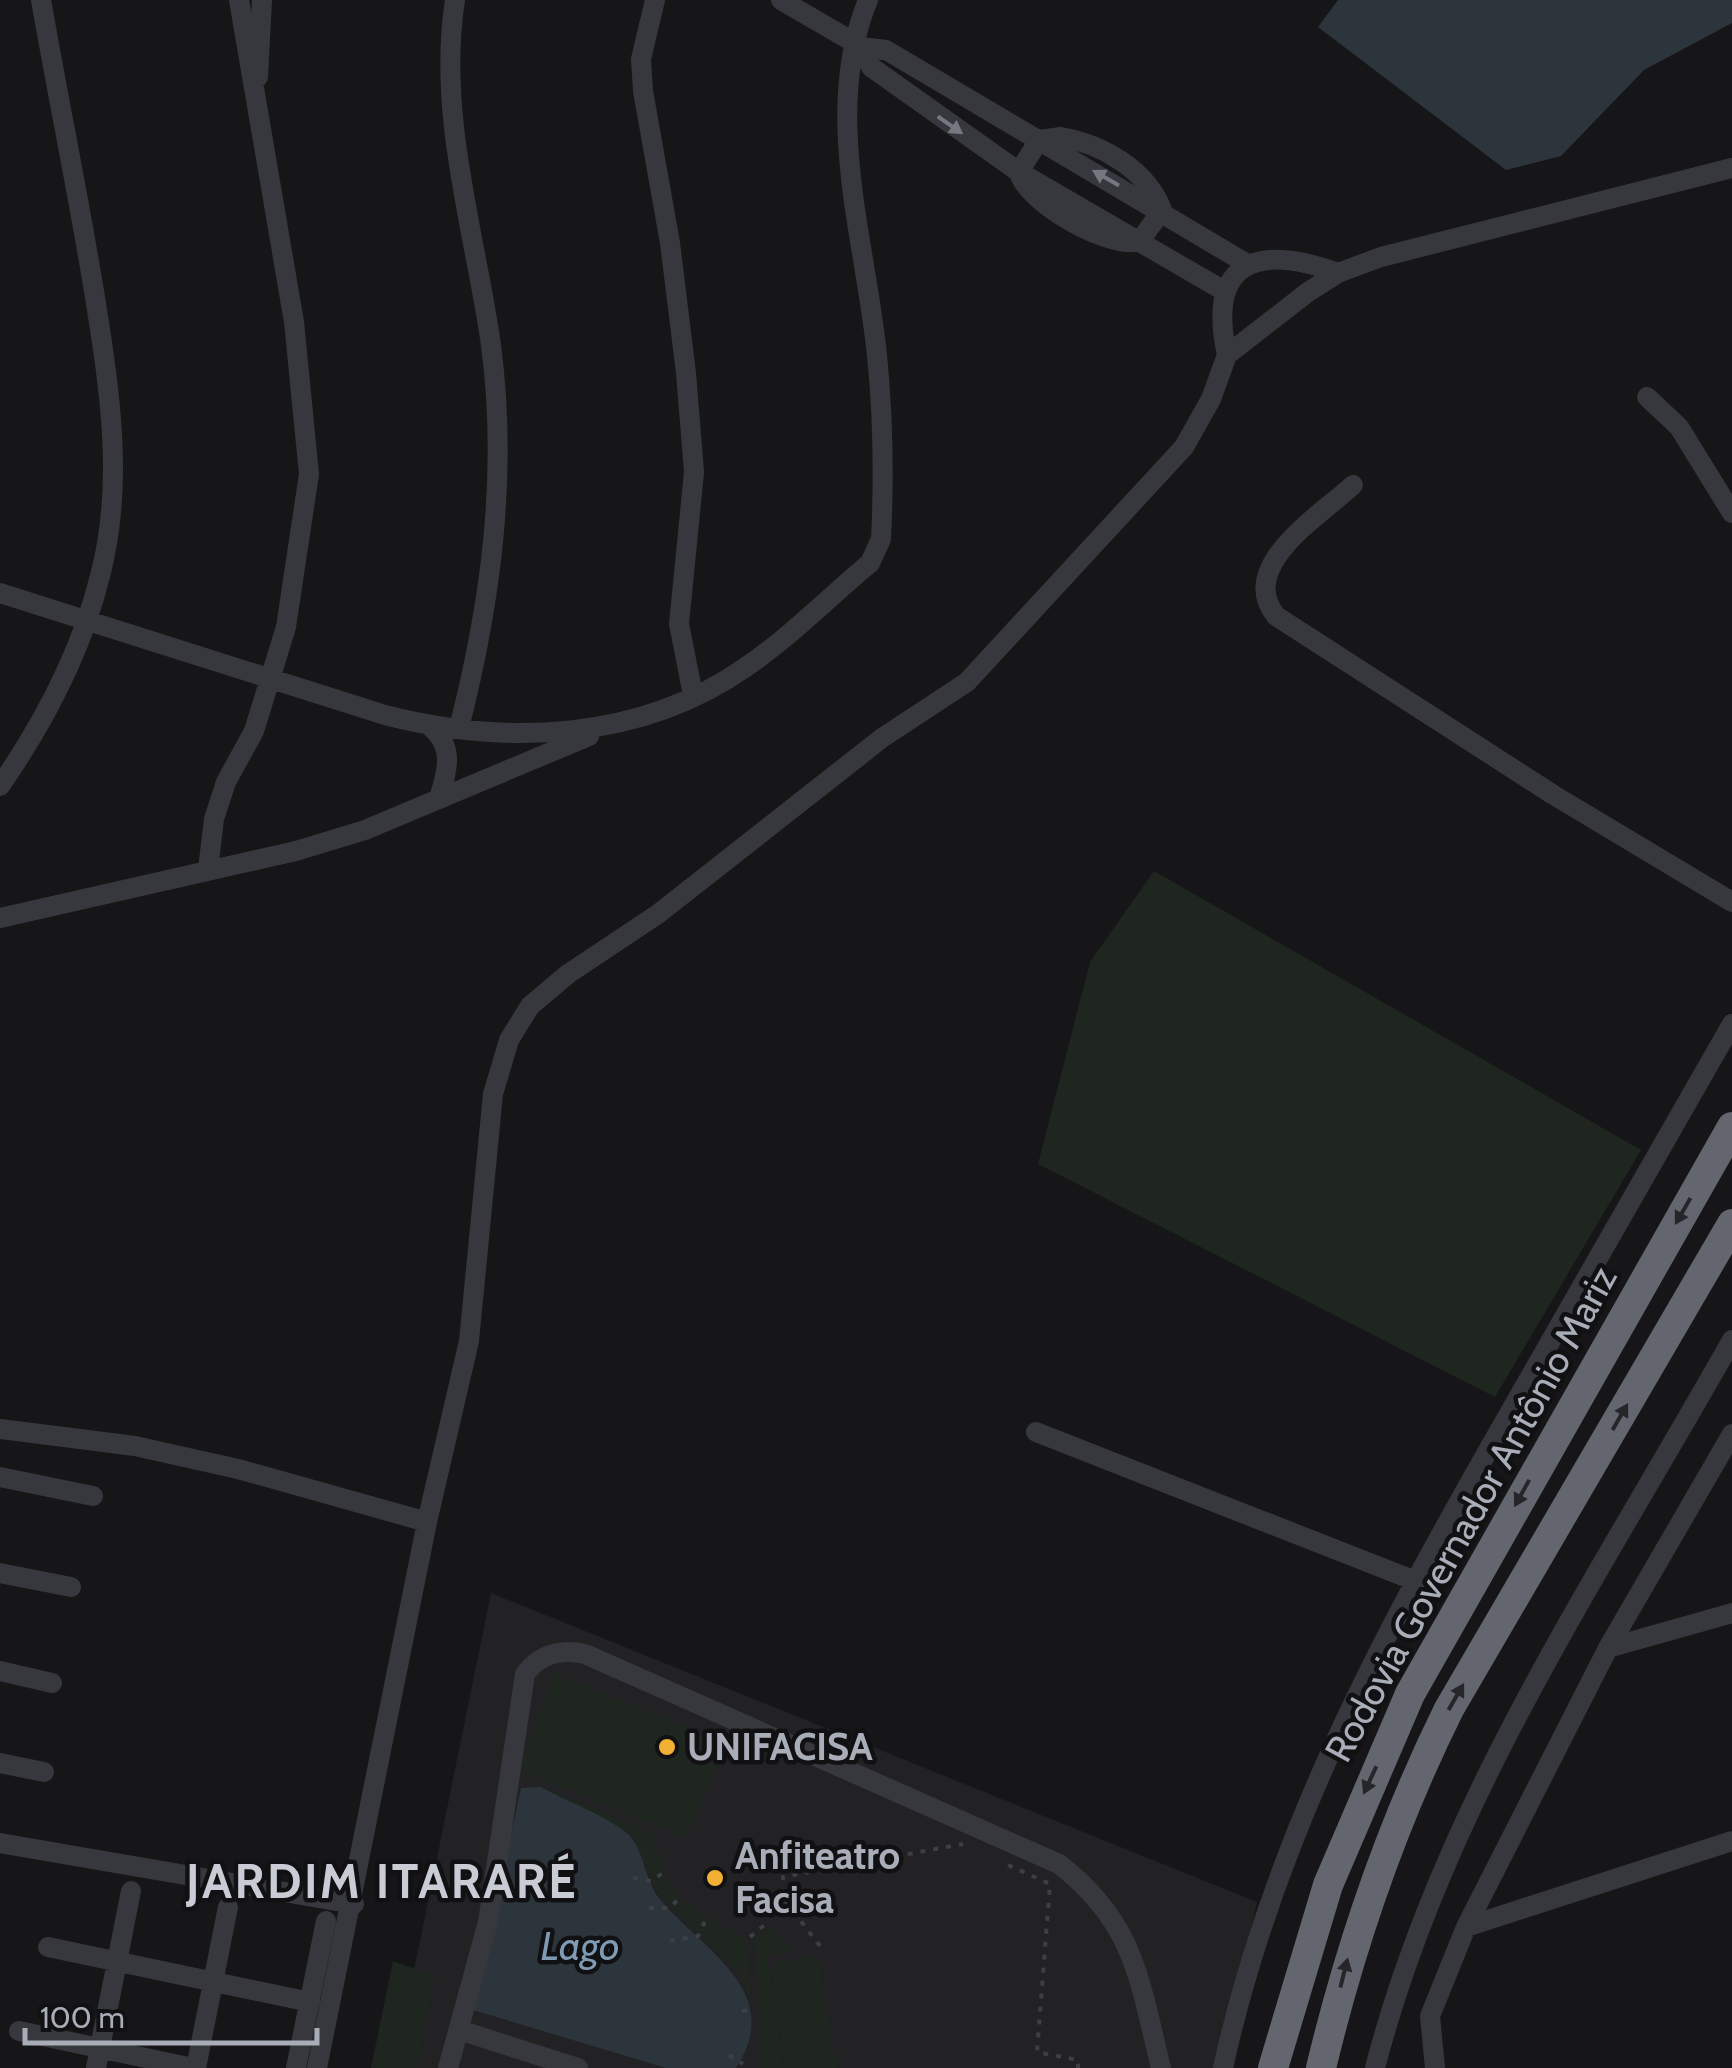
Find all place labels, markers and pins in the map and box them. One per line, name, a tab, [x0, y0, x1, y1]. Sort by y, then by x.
place label: UNIFACISA	[687, 1723, 873, 1770]
marker: UNIFACISA	[656, 1736, 678, 1758]
place label: Anfiteatro Facisa	[735, 1832, 900, 1923]
marker: Anfiteatro Facisa	[704, 1867, 726, 1889]

